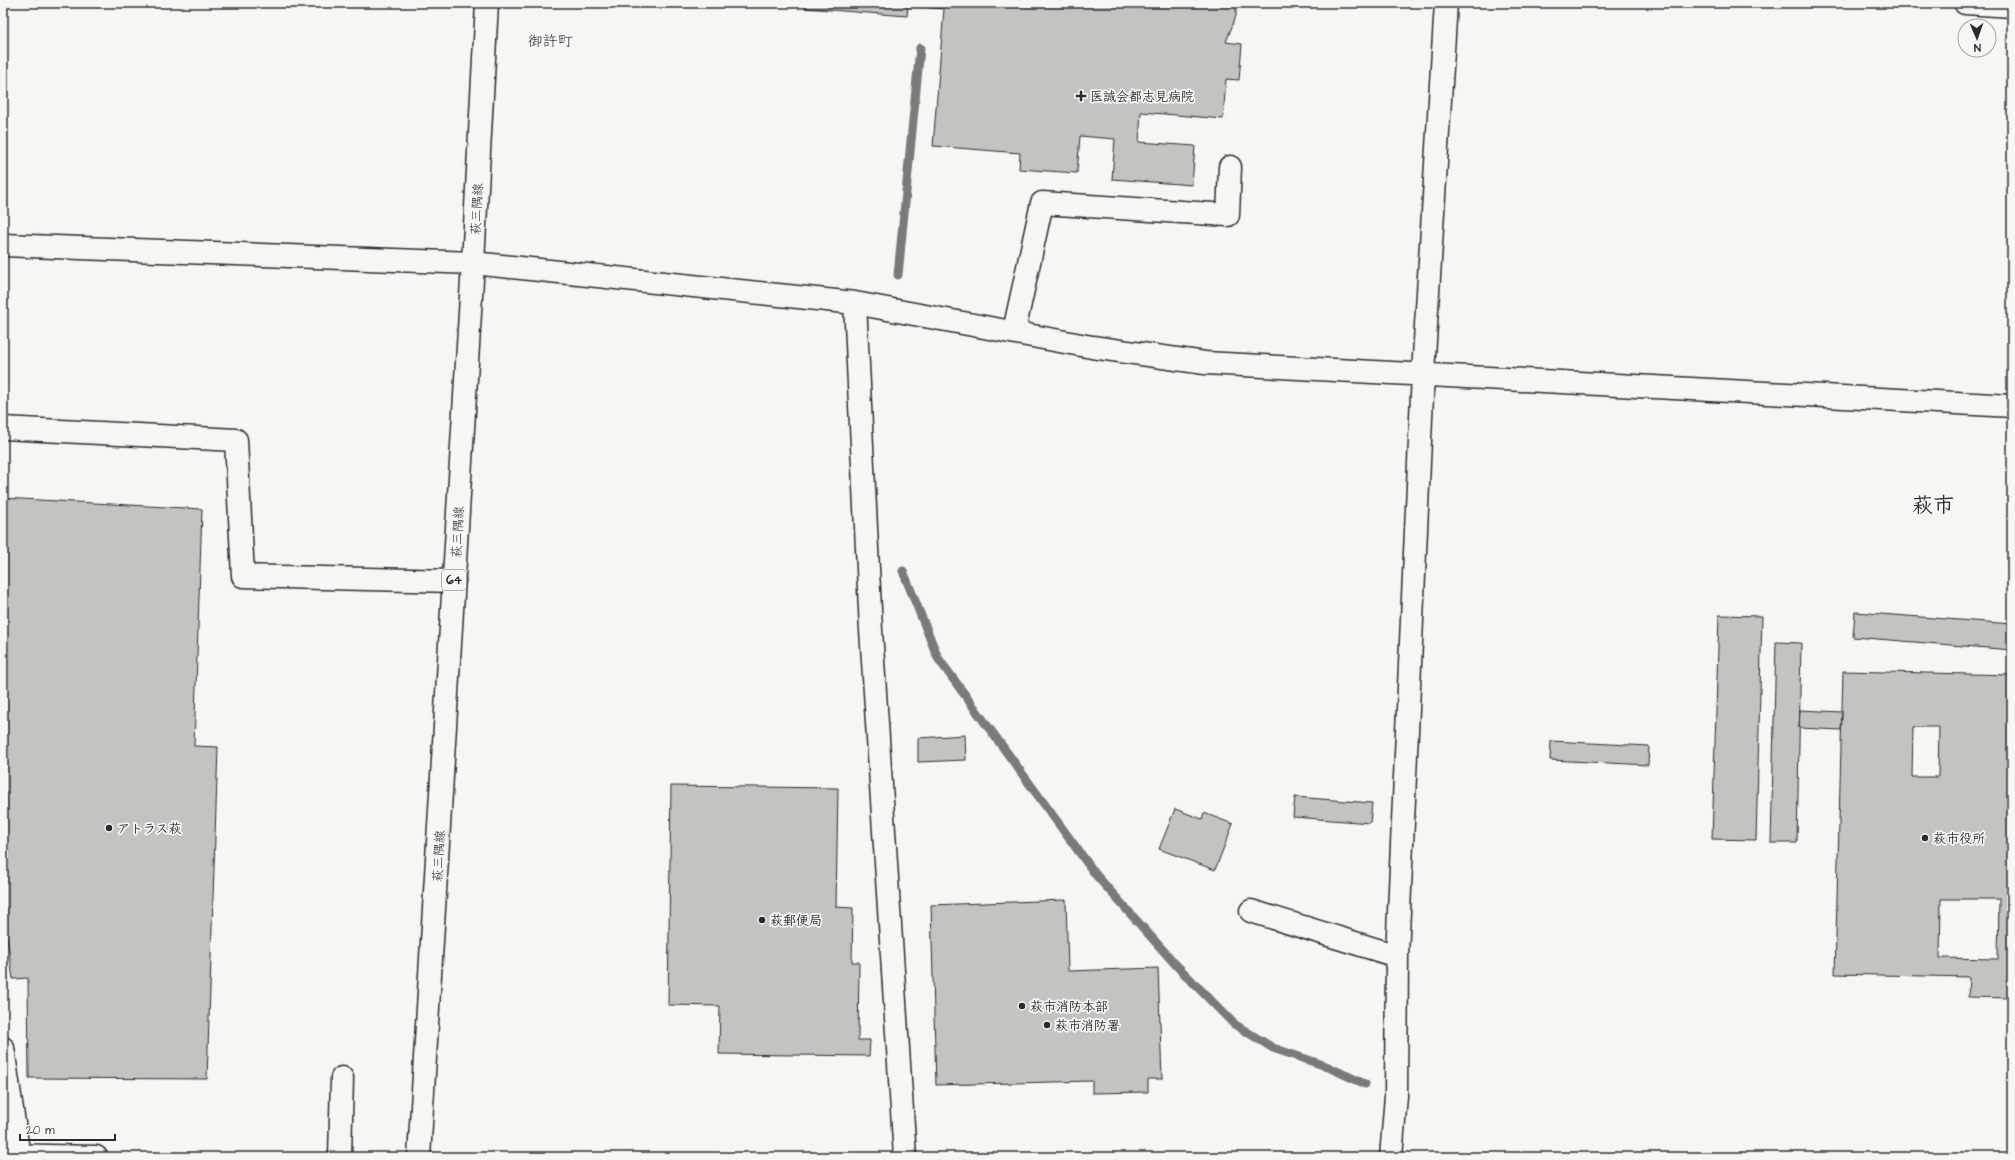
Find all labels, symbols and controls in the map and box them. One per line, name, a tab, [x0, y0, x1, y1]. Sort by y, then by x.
north arrow	[1957, 18, 1997, 58]
district label: 御許町	[527, 31, 573, 52]
text: N	[1974, 40, 1981, 55]
place label: 医誠会都志見病院	[1090, 88, 1194, 106]
marker: 医誠会都志見病院	[1075, 90, 1087, 102]
street label: 萩三隅線	[467, 182, 487, 235]
district label: 萩市	[1912, 491, 1954, 520]
street label: 萩三隅線	[448, 505, 468, 558]
road number: 64	[442, 570, 466, 590]
place label: アトラス萩	[117, 820, 181, 838]
marker: アトラス萩	[104, 823, 114, 833]
street label: 萩三隅線	[429, 829, 449, 882]
place label: 萩市役所	[1933, 830, 1985, 848]
marker: 萩市役所	[1920, 833, 1930, 843]
place label: 萩郵便局	[770, 912, 822, 930]
marker: 萩郵便局	[757, 915, 767, 925]
place label: 萩市消防本部	[1030, 998, 1108, 1016]
marker: 萩市消防本部	[1017, 1001, 1027, 1011]
place label: 萩市消防署	[1055, 1017, 1120, 1035]
marker: 萩市消防署	[1042, 1020, 1052, 1030]
scale bar	[20, 1116, 115, 1142]
text: 20 m	[26, 1122, 55, 1139]

